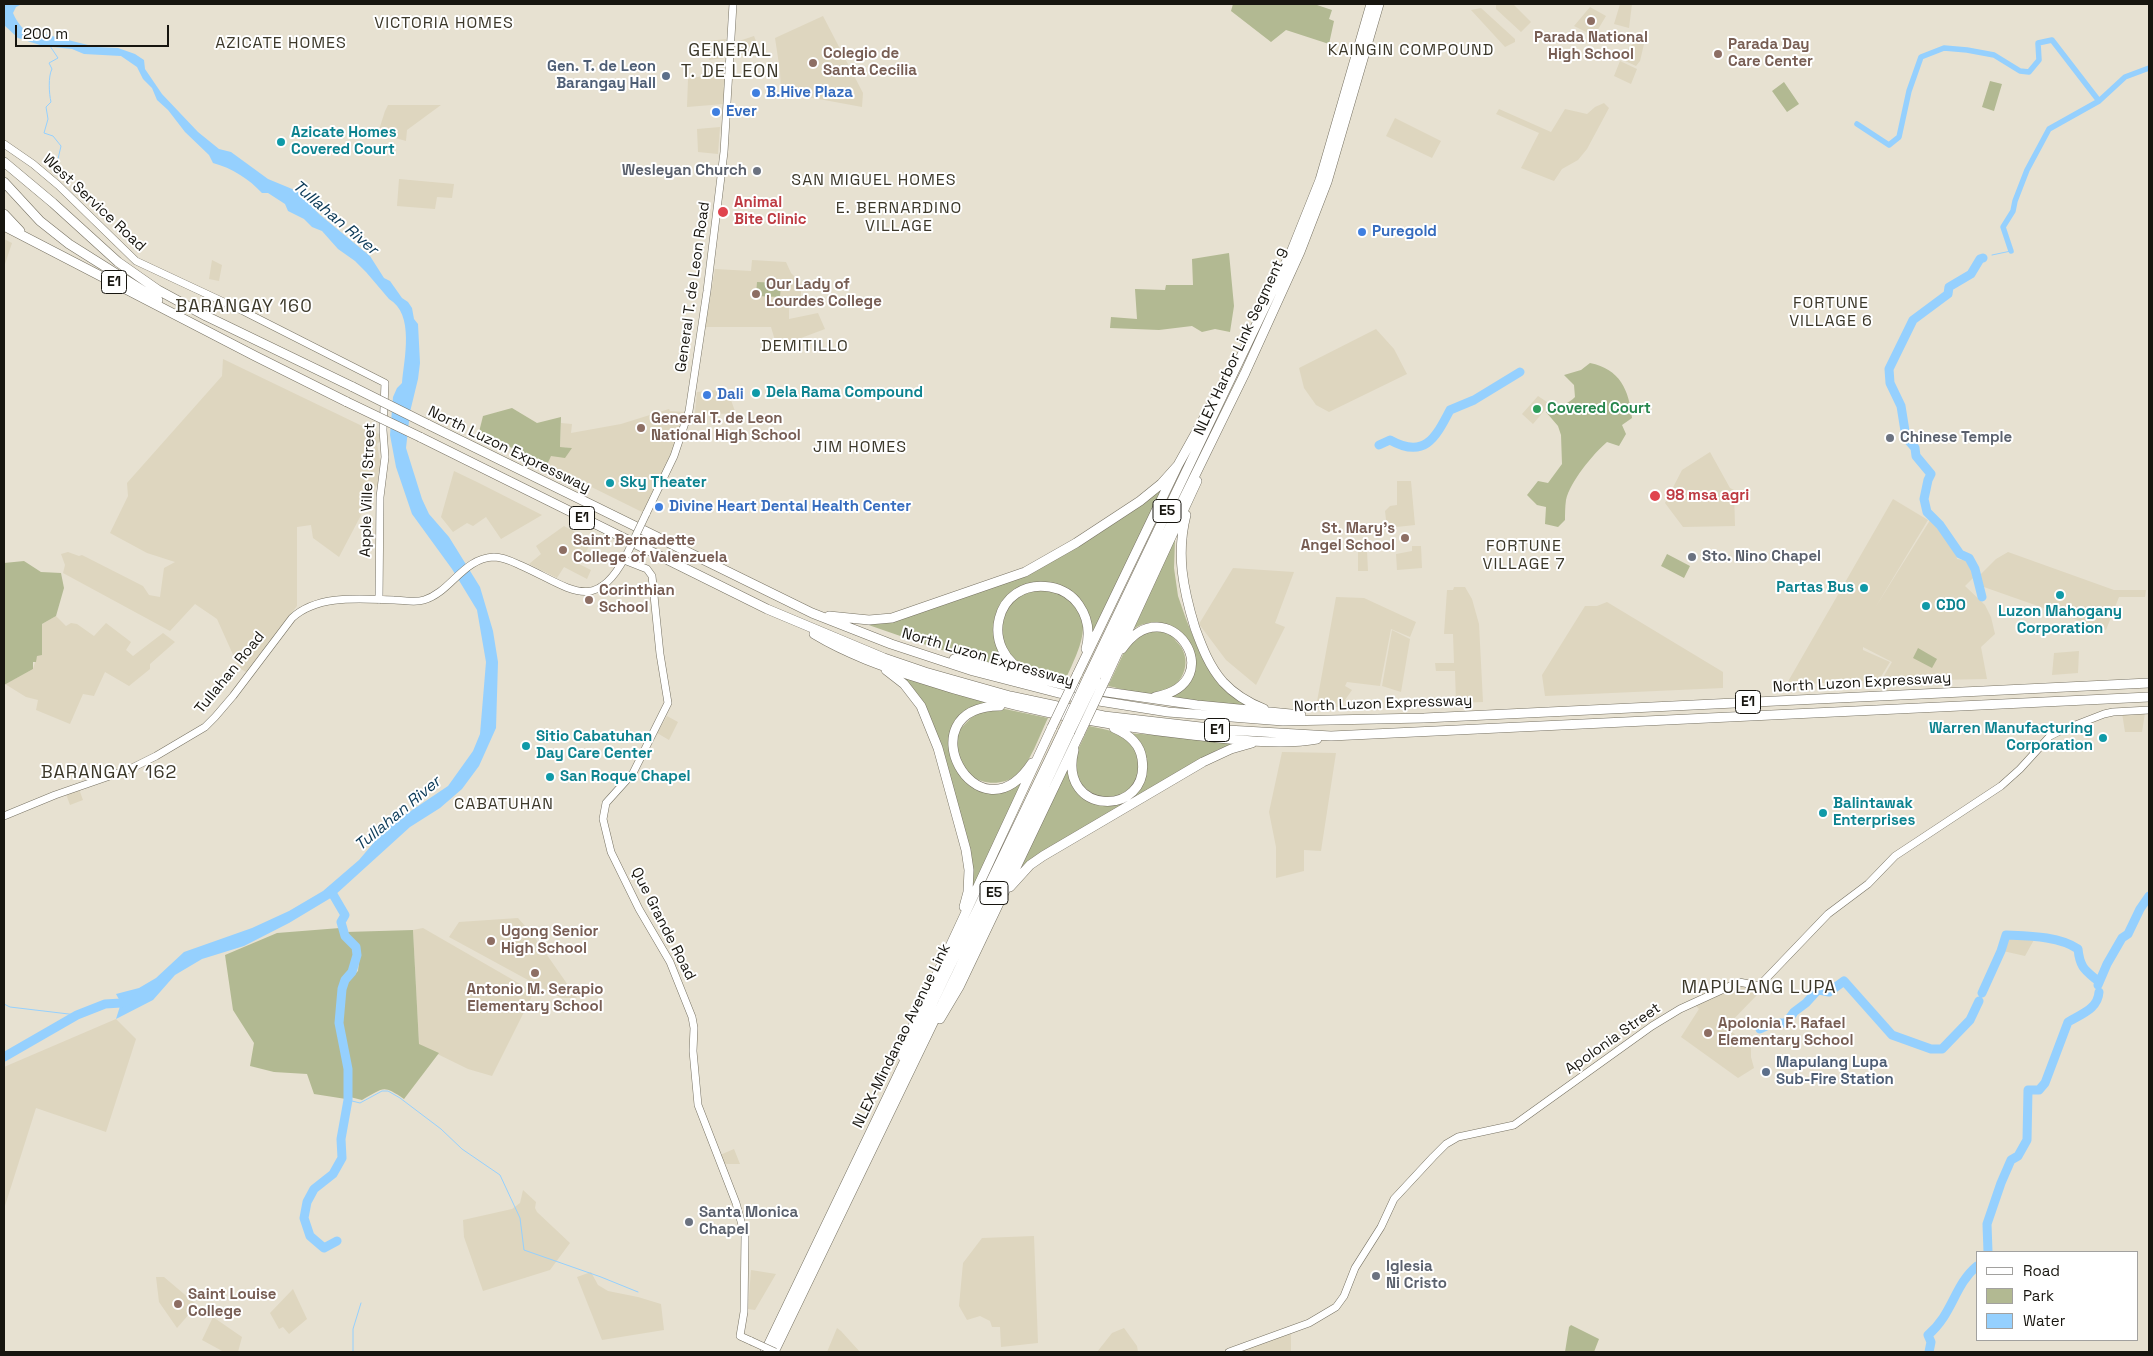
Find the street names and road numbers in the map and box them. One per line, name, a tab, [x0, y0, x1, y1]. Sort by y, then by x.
street label: West Service Road	[39, 151, 149, 255]
street label: General T. de Leon Road	[672, 201, 714, 373]
street label: NLEX Harbor Link Segment 9	[1191, 246, 1293, 438]
road number: E1	[102, 270, 126, 294]
street label: North Luzon Expressway	[425, 403, 593, 497]
street label: Apple Ville 1 Street	[357, 423, 379, 557]
road number: E5	[1153, 500, 1181, 522]
road number: E1	[570, 506, 594, 530]
street label: North Luzon Expressway	[900, 625, 1076, 691]
street label: Tullahan Road	[191, 628, 269, 718]
street label: North Luzon Expressway	[1772, 669, 1952, 697]
road number: E1	[1736, 690, 1760, 714]
street label: North Luzon Expressway	[1294, 692, 1472, 716]
road number: E1	[1204, 718, 1230, 742]
street label: Que Grande Road	[627, 865, 699, 983]
road number: E5	[980, 881, 1008, 904]
street label: NLEX-Mindanao Avenue Link	[849, 941, 955, 1131]
street label: Apolonia Street	[1562, 999, 1664, 1079]

